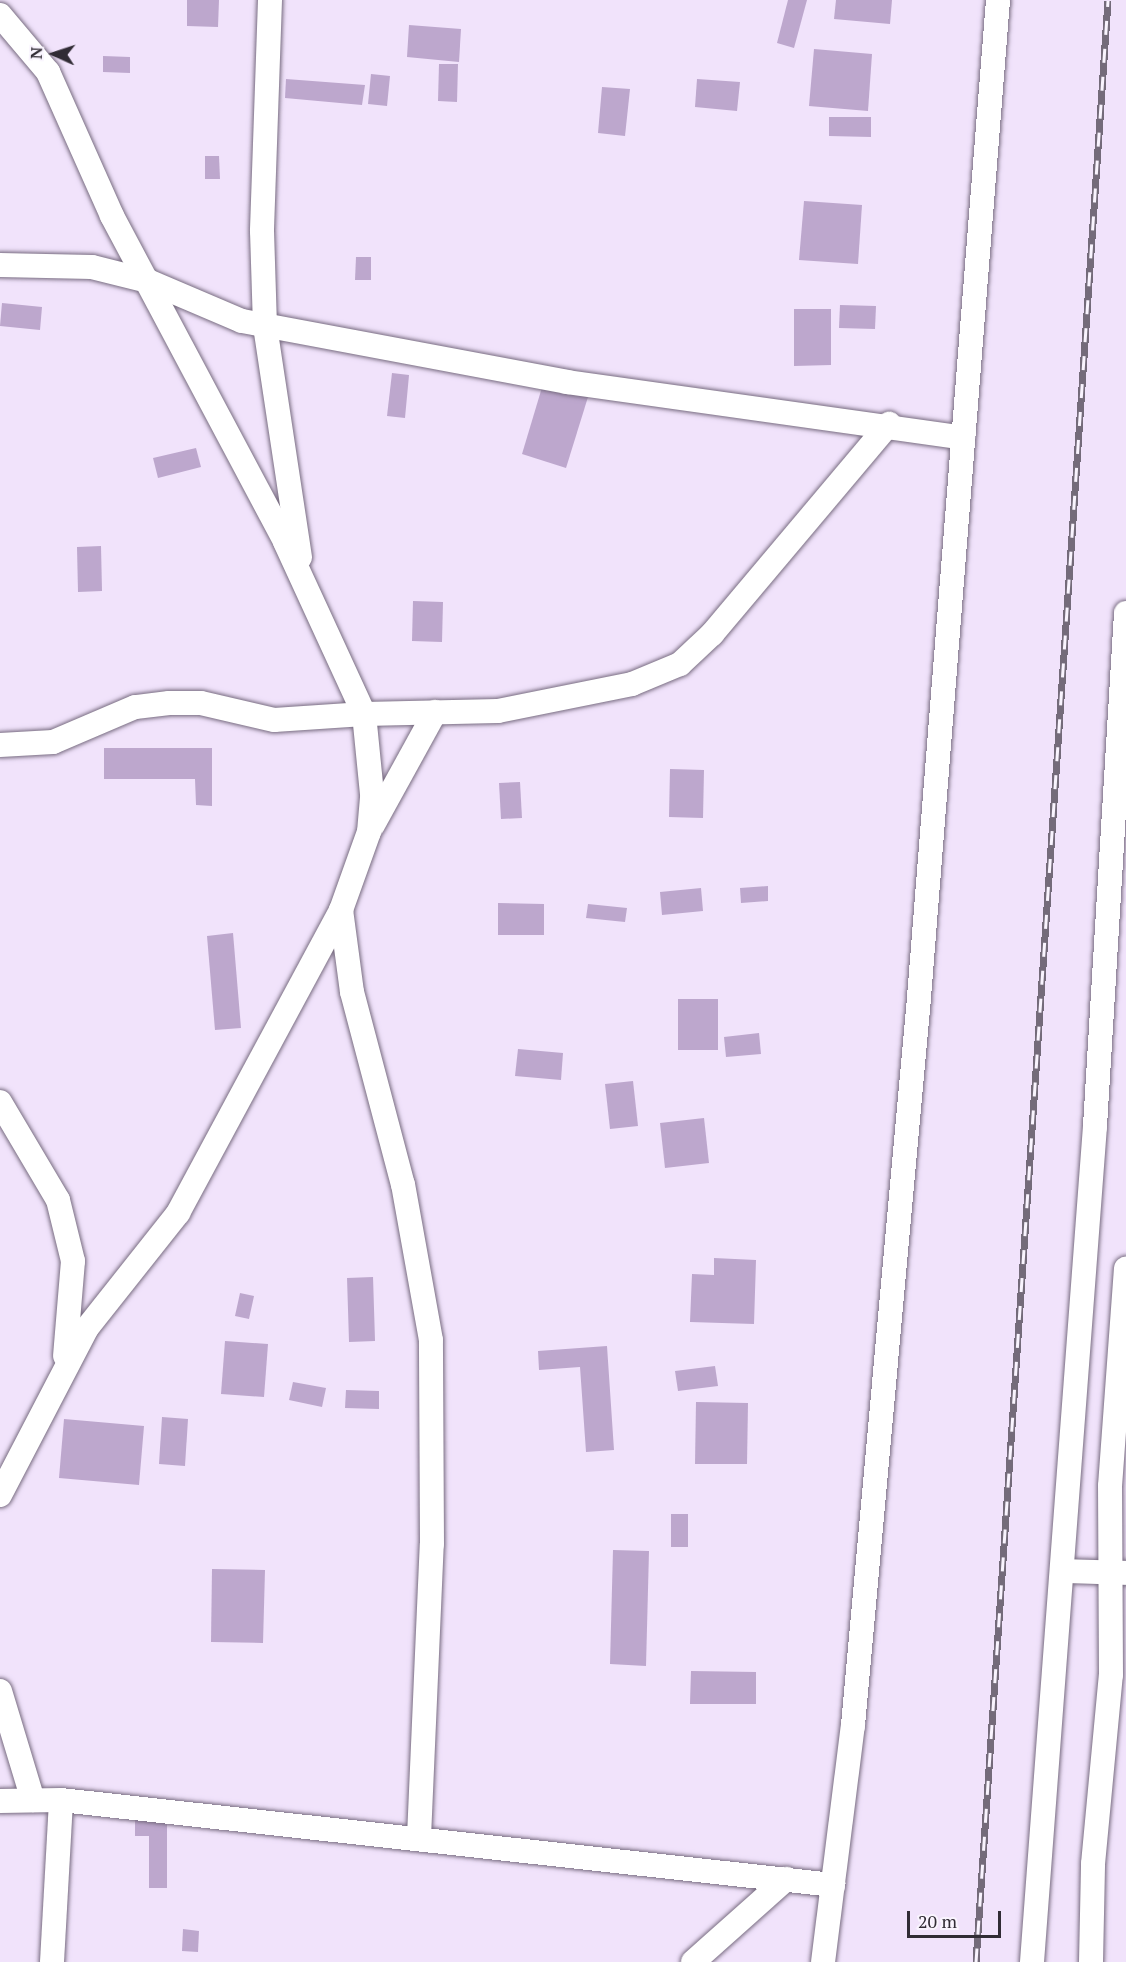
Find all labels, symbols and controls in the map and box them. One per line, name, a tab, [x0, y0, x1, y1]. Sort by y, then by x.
north arrow	[24, 24, 84, 84]
text: N	[25, 46, 47, 60]
scale bar	[910, 1899, 1004, 1937]
text: 20 m	[918, 1909, 957, 1933]

